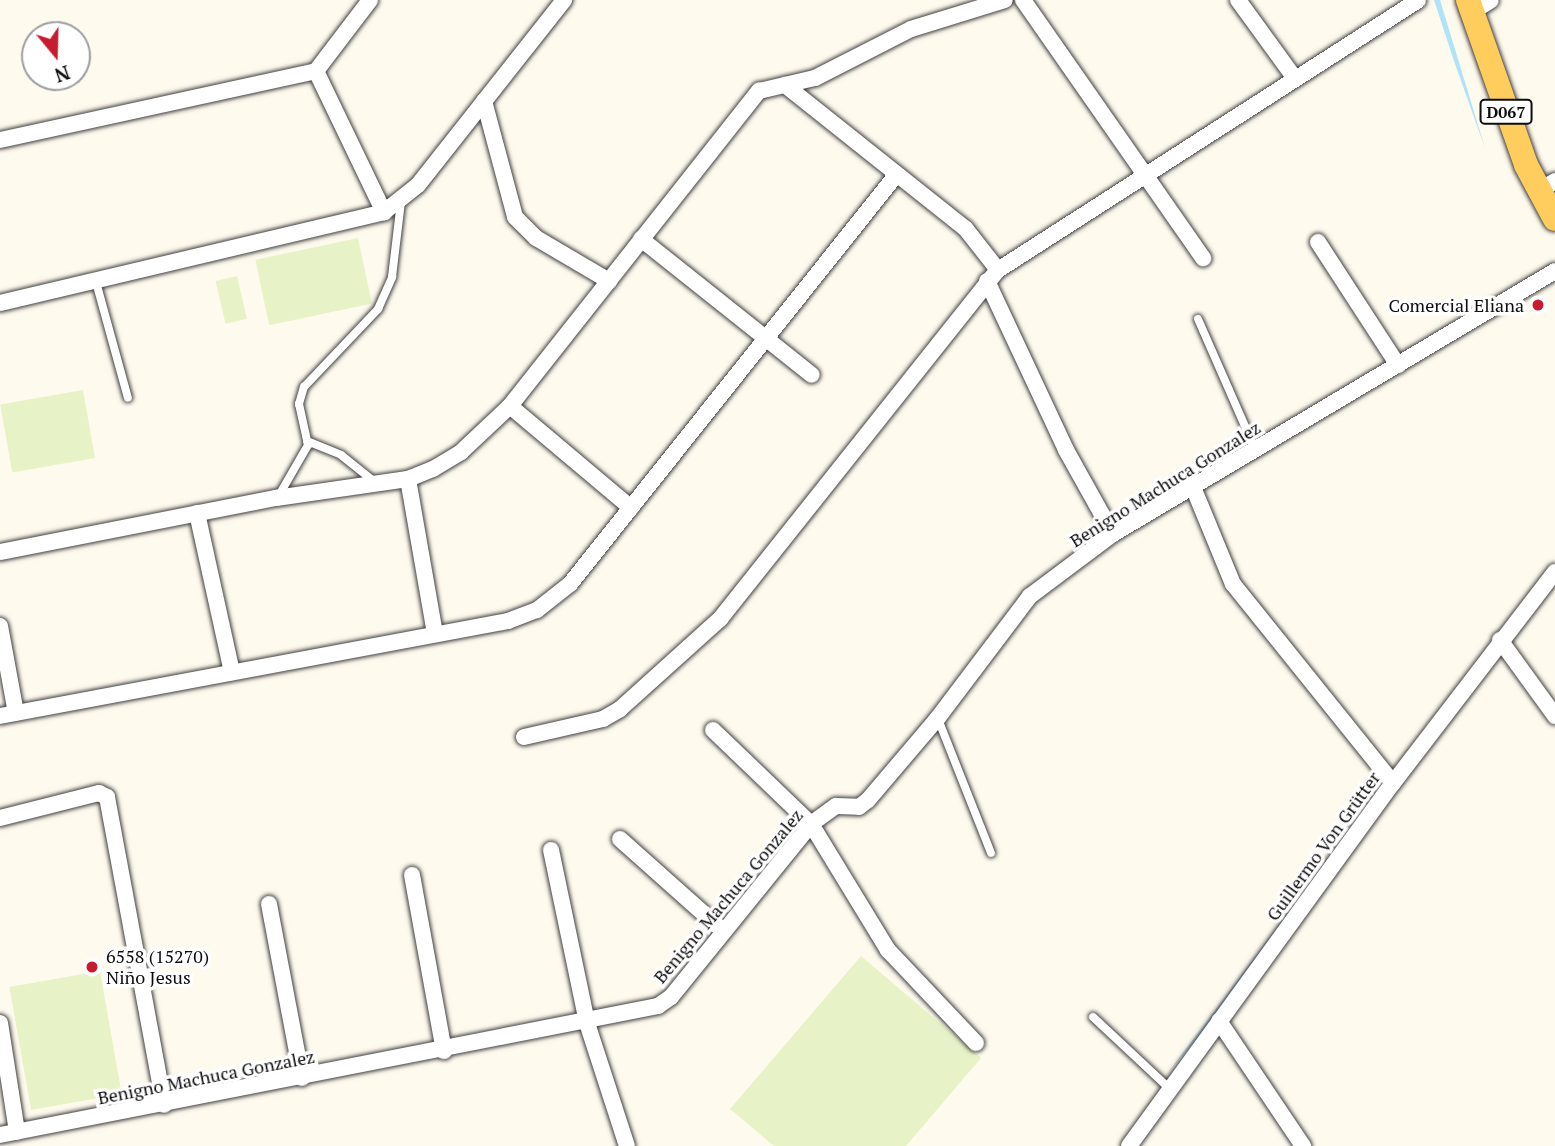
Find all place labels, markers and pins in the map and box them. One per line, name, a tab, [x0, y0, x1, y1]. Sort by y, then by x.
place label: Comercial Eliana	[1389, 294, 1524, 316]
marker: Comercial Eliana	[1530, 297, 1546, 313]
place label: 6558 (15270) Niño Jesus	[106, 946, 209, 988]
marker: 6558 (15270) Niño Jesus	[84, 959, 100, 975]

